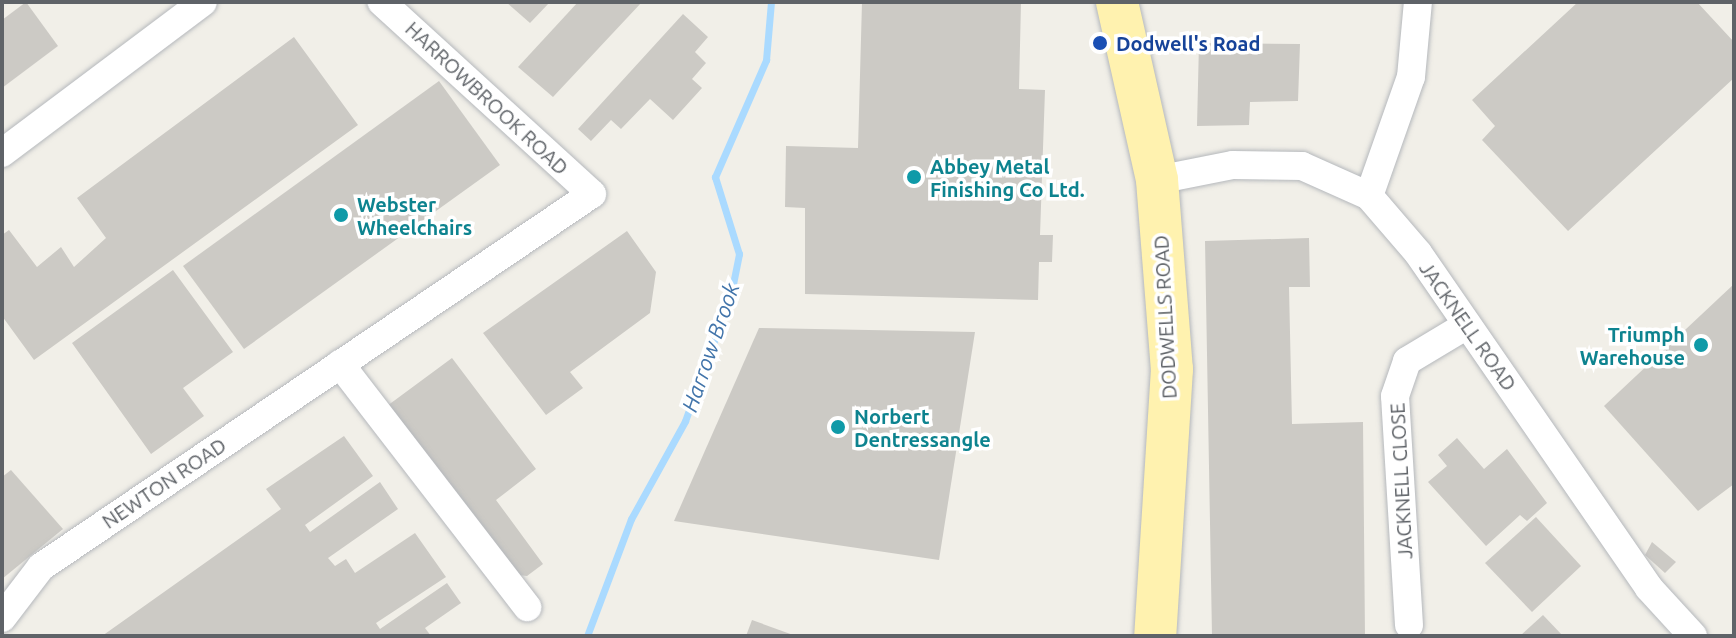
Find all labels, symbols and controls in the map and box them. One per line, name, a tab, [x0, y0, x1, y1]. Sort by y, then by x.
street label: HARROWBROOK ROAD	[401, 16, 573, 180]
place label: Dodwell's Road	[1116, 31, 1260, 55]
marker: Dodwell's Road	[1091, 34, 1109, 52]
place label: Abbey Metal Finishing Co Ltd.	[930, 154, 1085, 201]
marker: Abbey Metal Finishing Co Ltd.	[905, 168, 923, 186]
place label: Webster Wheelchairs	[357, 192, 472, 239]
marker: Webster Wheelchairs	[332, 206, 350, 224]
street label: DODWELLS ROAD	[1149, 235, 1181, 399]
street label: JACKNELL ROAD	[1414, 257, 1522, 395]
water label: Harrow Brook	[676, 279, 744, 415]
place label: Triumph Warehouse	[1580, 322, 1685, 369]
marker: Triumph Warehouse	[1692, 336, 1710, 354]
street label: JACKNELL CLOSE	[1385, 402, 1417, 560]
place label: Norbert Dentressangle	[854, 404, 991, 451]
marker: Norbert Dentressangle	[829, 418, 847, 436]
street label: NEWTON ROAD	[97, 433, 231, 533]

